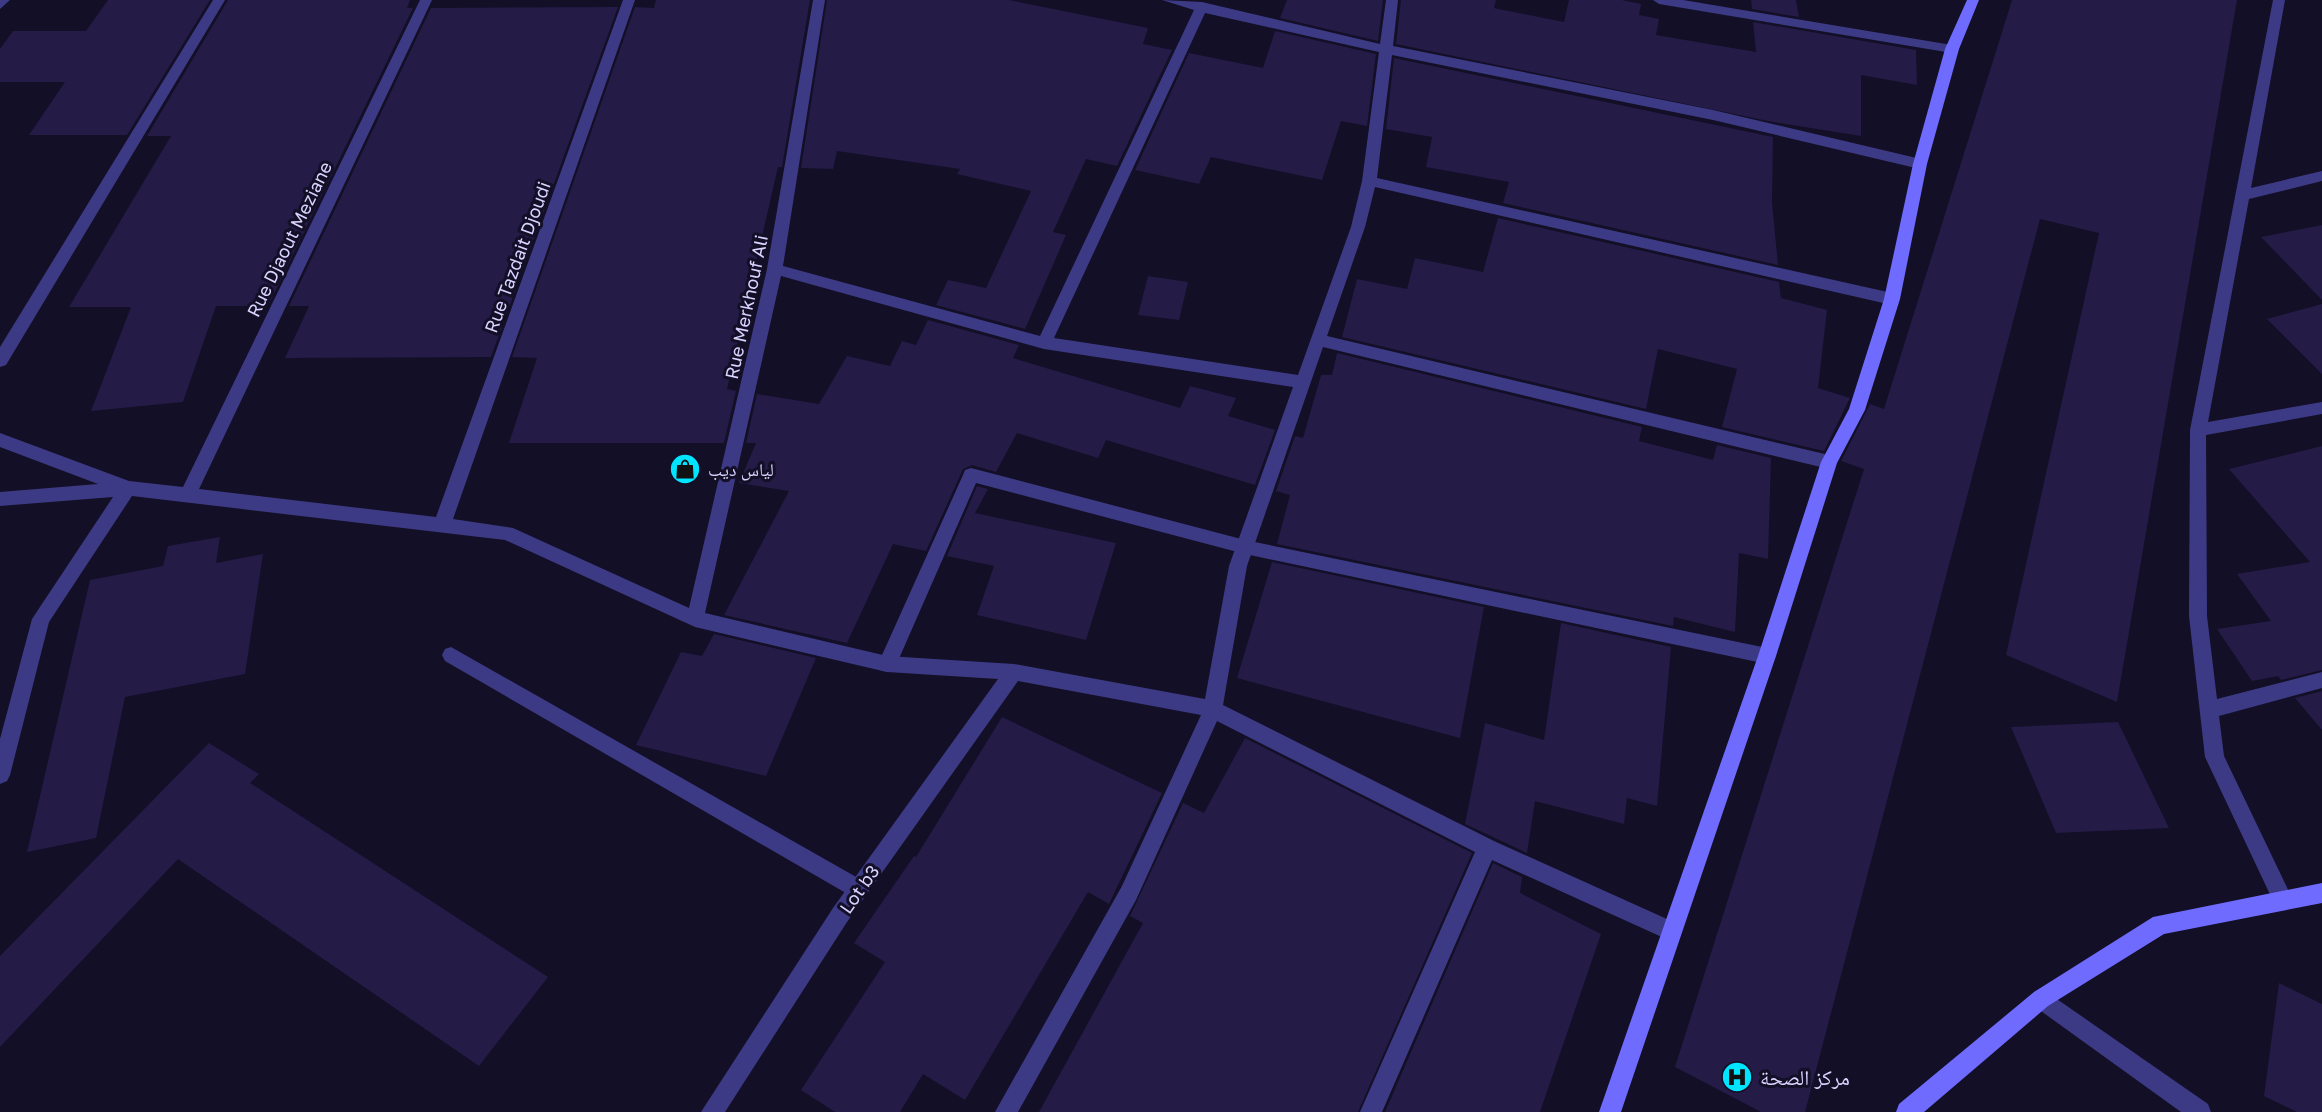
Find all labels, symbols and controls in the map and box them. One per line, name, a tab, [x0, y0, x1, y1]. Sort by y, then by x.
street label: Rue Djaout Meziane	[242, 158, 336, 320]
street label: Rue Tazdait Djoudi	[479, 178, 555, 336]
street label: Rue Merkhouf Ali	[720, 233, 772, 381]
shop icon: لياس ديب	[668, 452, 702, 486]
place label: لياس ديب	[708, 458, 774, 481]
street label: Lot b3	[834, 860, 884, 918]
hospital icon: مركز الصحة	[1720, 1060, 1754, 1094]
place label: مركز الصحة	[1760, 1064, 1850, 1090]

